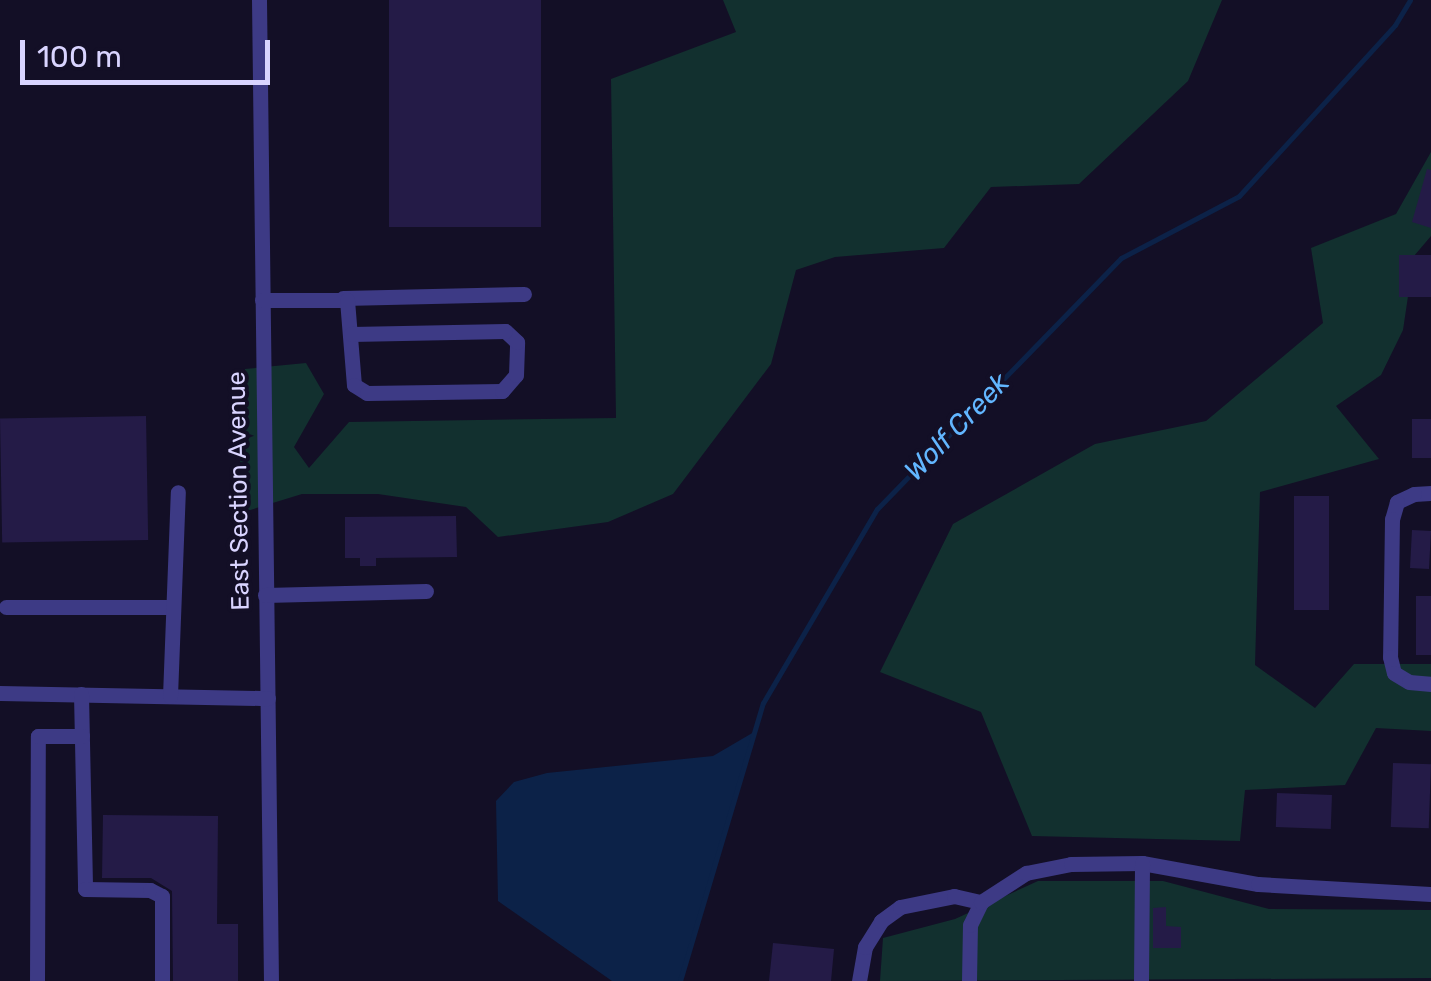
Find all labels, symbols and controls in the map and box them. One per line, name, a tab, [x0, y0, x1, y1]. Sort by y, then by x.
scale bar	[25, 20, 275, 82]
text: 100 m	[37, 39, 122, 75]
water label: Wolf Creek	[897, 366, 1017, 488]
street label: East Section Avenue	[222, 371, 256, 611]

